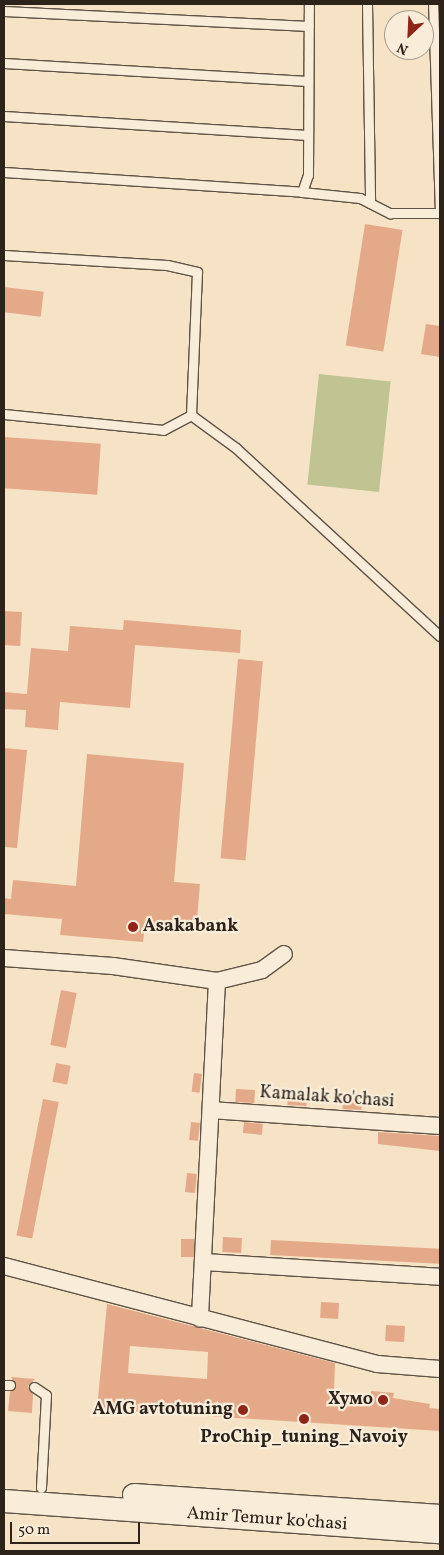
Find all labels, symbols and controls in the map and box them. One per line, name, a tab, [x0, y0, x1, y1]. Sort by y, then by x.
north arrow	[384, 10, 434, 60]
text: N	[394, 37, 412, 59]
place label: Asakabank	[143, 916, 238, 938]
marker: Asakabank	[127, 921, 139, 933]
street label: Kamalak ko'chasi	[259, 1083, 395, 1113]
place label: Хумо	[328, 1389, 373, 1411]
marker: Хумо	[377, 1394, 389, 1406]
place label: AMG avtotuning	[93, 1399, 233, 1421]
marker: AMG avtotuning	[237, 1404, 249, 1416]
marker: ProChip_tuning_Navoiy	[298, 1413, 310, 1425]
place label: ProChip_tuning_Navoiy	[200, 1427, 408, 1449]
street label: Amir Temur ko'chasi	[186, 1504, 348, 1536]
scale bar	[12, 1512, 142, 1544]
text: 50 m	[18, 1520, 50, 1541]

